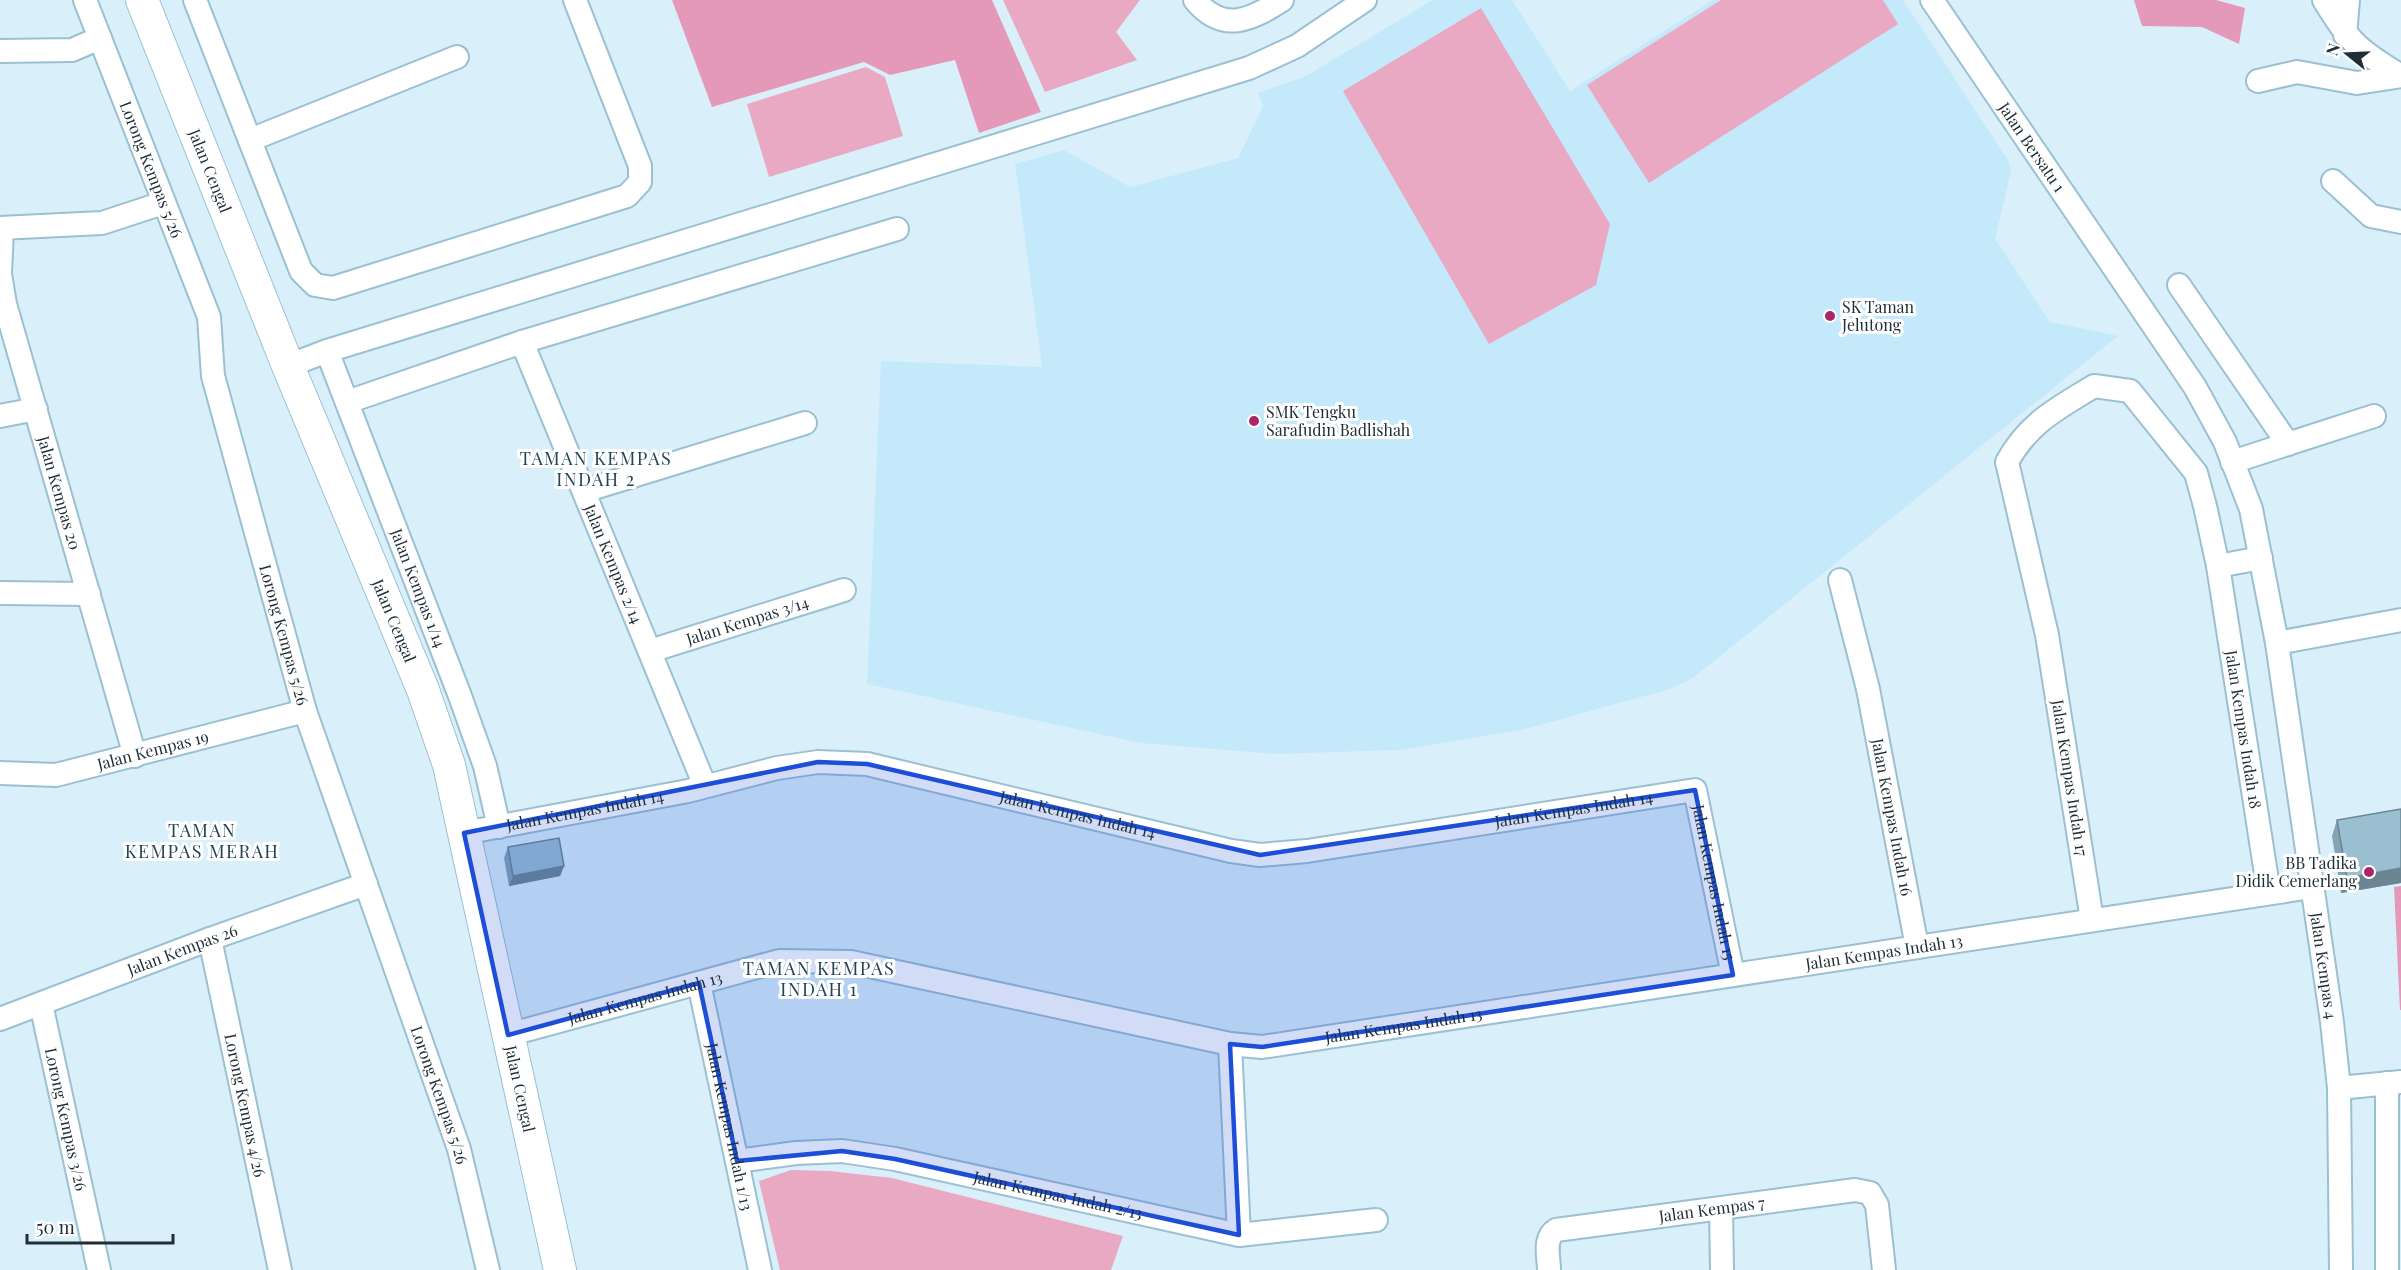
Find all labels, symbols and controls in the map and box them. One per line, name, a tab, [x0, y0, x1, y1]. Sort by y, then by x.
north arrow	[2317, 24, 2377, 84]
text: N	[2320, 40, 2344, 58]
street label: Jalan Bersatu 1	[1994, 97, 2070, 196]
street label: Lorong Kempas 5/26	[116, 98, 188, 241]
street label: Jalan Cengal	[184, 125, 237, 216]
place label: SK Taman Jelutong	[1841, 296, 1915, 335]
marker: SK Taman Jelutong	[1823, 309, 1837, 323]
place label: SMK Tengku Sarafudin Badlishah	[1266, 401, 1411, 440]
marker: SMK Tengku Sarafudin Badlishah	[1247, 414, 1261, 428]
street label: Jalan Kempas 20	[33, 432, 86, 552]
district label: TAMAN KEMPAS INDAH 2	[520, 446, 672, 491]
street label: Jalan Kempas 2/14	[580, 500, 648, 627]
street label: Jalan Kempas 1/14	[386, 524, 451, 650]
street label: Lorong Kempas 5/26	[255, 562, 314, 708]
street label: Jalan Cengal	[368, 575, 421, 666]
street label: Jalan Kempas 3/14	[682, 591, 811, 649]
street label: Jalan Kempas Indah 18	[2221, 648, 2267, 810]
street label: Jalan Kempas Indah 17	[2048, 697, 2093, 858]
street label: Jalan Kempas 19	[94, 725, 211, 774]
street label: Jalan Kempas Indah 16	[1867, 736, 1918, 898]
street label: Jalan Kempas Indah 14	[503, 785, 665, 835]
street label: Jalan Kempas Indah 14	[997, 785, 1158, 843]
street label: Jalan Kempas Indah 14	[1492, 786, 1654, 831]
street label: Jalan Kempas Indah 15	[1688, 802, 1741, 962]
district label: TAMAN KEMPAS MERAH	[125, 818, 279, 863]
place label: BB Tadika Didik Cemerlang	[2236, 852, 2358, 891]
marker: BB Tadika Didik Cemerlang	[2362, 865, 2376, 879]
street label: Jalan Kempas 4	[2306, 910, 2342, 1021]
street label: Jalan Kempas 26	[123, 919, 240, 980]
street label: Jalan Kempas Indah 13	[1803, 929, 1964, 974]
district label: TAMAN KEMPAS INDAH 1	[743, 956, 895, 1001]
street label: Jalan Kempas Indah 13	[565, 966, 724, 1028]
street label: Jalan Kempas Indah 13	[1322, 1003, 1483, 1047]
street label: Lorong Kempas 5/26	[407, 1023, 473, 1166]
street label: Lorong Kempas 4/26	[220, 1032, 271, 1179]
street label: Jalan Kempas Indah 1/13	[702, 1040, 758, 1212]
street label: Jalan Cengal	[501, 1042, 540, 1135]
street label: Lorong Kempas 3/26	[41, 1046, 92, 1193]
street label: Jalan Kempas Indah 2/13	[971, 1165, 1144, 1223]
street label: Jalan Kempas 7	[1657, 1191, 1767, 1226]
scale bar	[27, 1207, 172, 1245]
text: 50 m	[36, 1215, 75, 1239]

